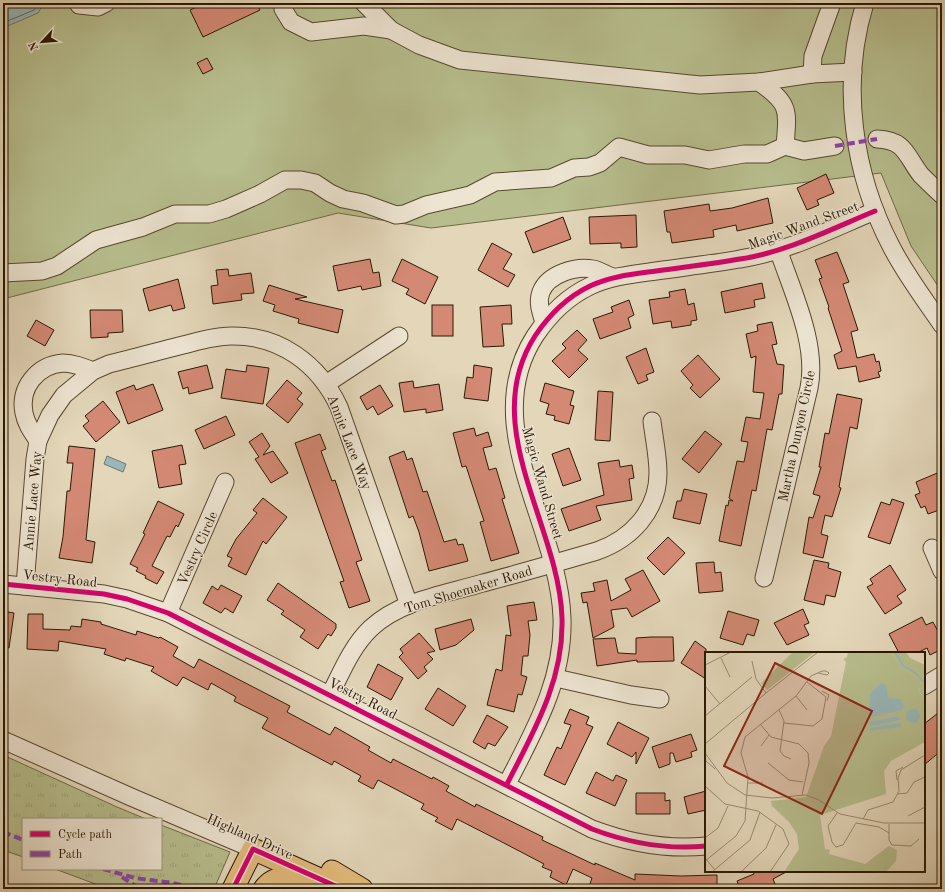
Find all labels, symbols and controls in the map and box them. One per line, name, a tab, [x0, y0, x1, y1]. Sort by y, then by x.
north arrow	[22, 22, 62, 62]
text: N	[27, 39, 41, 52]
street label: Magic Wand Street	[746, 199, 861, 252]
street label: Martha Dunyon Circle	[776, 369, 818, 503]
street label: Annie Lace Way	[324, 393, 374, 492]
street label: Magic Wand Street	[519, 425, 565, 541]
street label: Annie Lace Way	[22, 450, 44, 552]
street label: Vestry Circle	[175, 509, 220, 587]
street label: Tom Shoemaker Road	[403, 564, 534, 616]
street label: Vestry Road	[22, 568, 98, 590]
inset map	[705, 652, 925, 872]
street label: Vestry Road	[326, 676, 399, 722]
street label: Highland Drive	[204, 812, 295, 862]
legend	[22, 818, 162, 870]
text: Cycle path	[58, 829, 113, 841]
text: Path	[58, 849, 83, 861]

